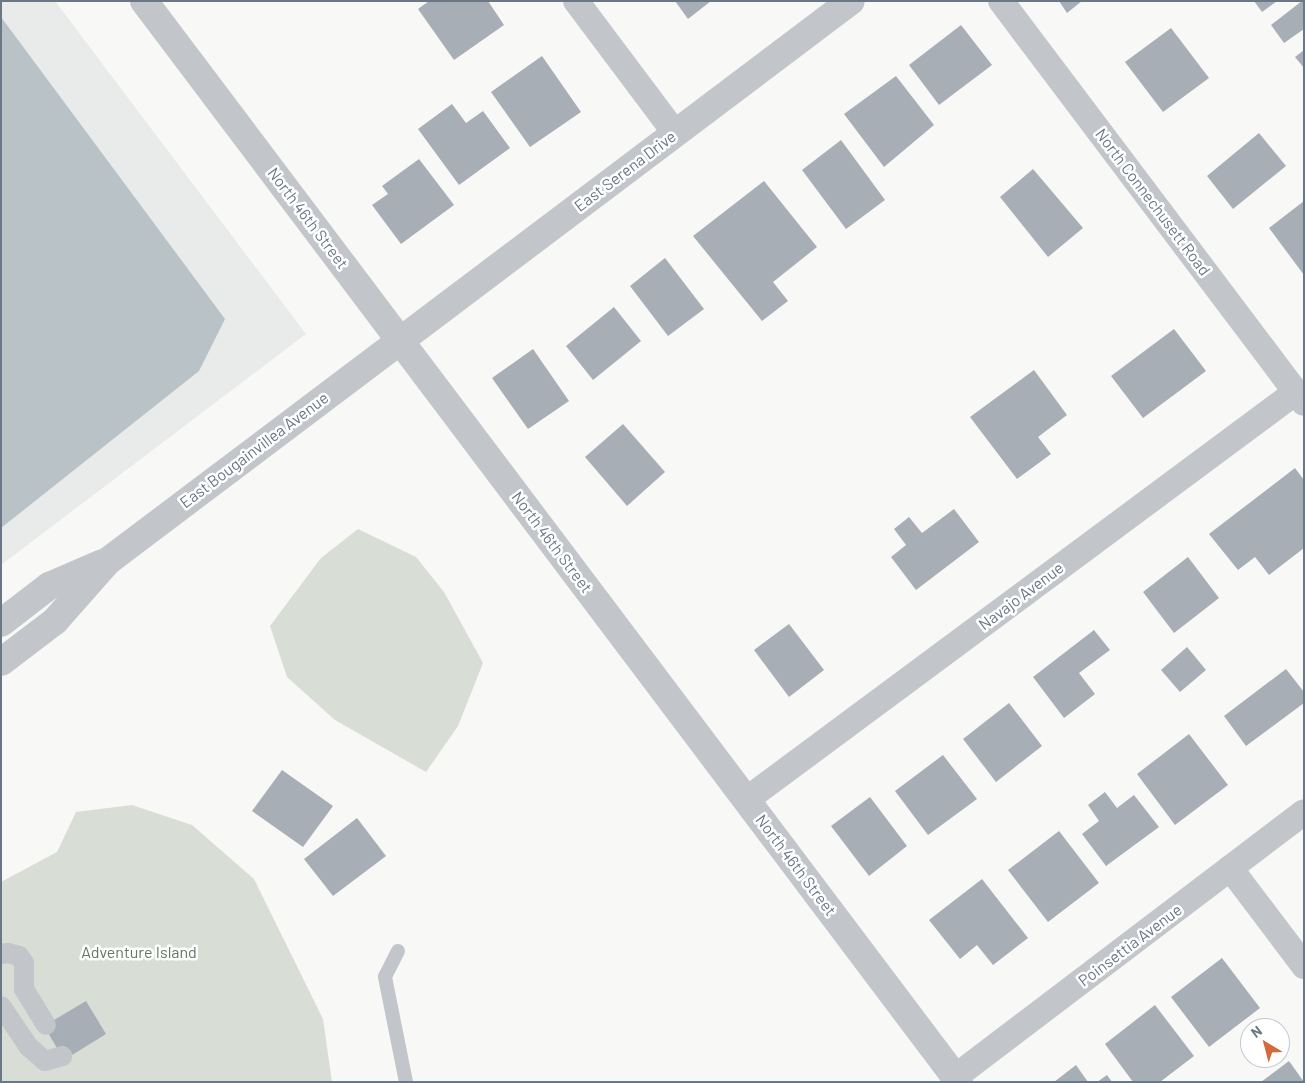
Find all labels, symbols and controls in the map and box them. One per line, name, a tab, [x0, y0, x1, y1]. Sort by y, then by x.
street label: North Connechusett Road	[1091, 125, 1215, 279]
street label: East Serena Drive	[570, 127, 680, 215]
street label: North 46th Street	[264, 164, 352, 272]
street label: East Bougainvillea Avenue	[176, 388, 332, 512]
street label: North 46th Street	[508, 488, 596, 596]
street label: Navajo Avenue	[975, 558, 1067, 634]
street label: North 46th Street	[752, 811, 840, 919]
street label: Poinsettia Avenue	[1074, 900, 1186, 990]
park label: Adventure Island	[81, 942, 197, 962]
north arrow	[1240, 1018, 1290, 1068]
text: N	[1247, 1022, 1265, 1041]

